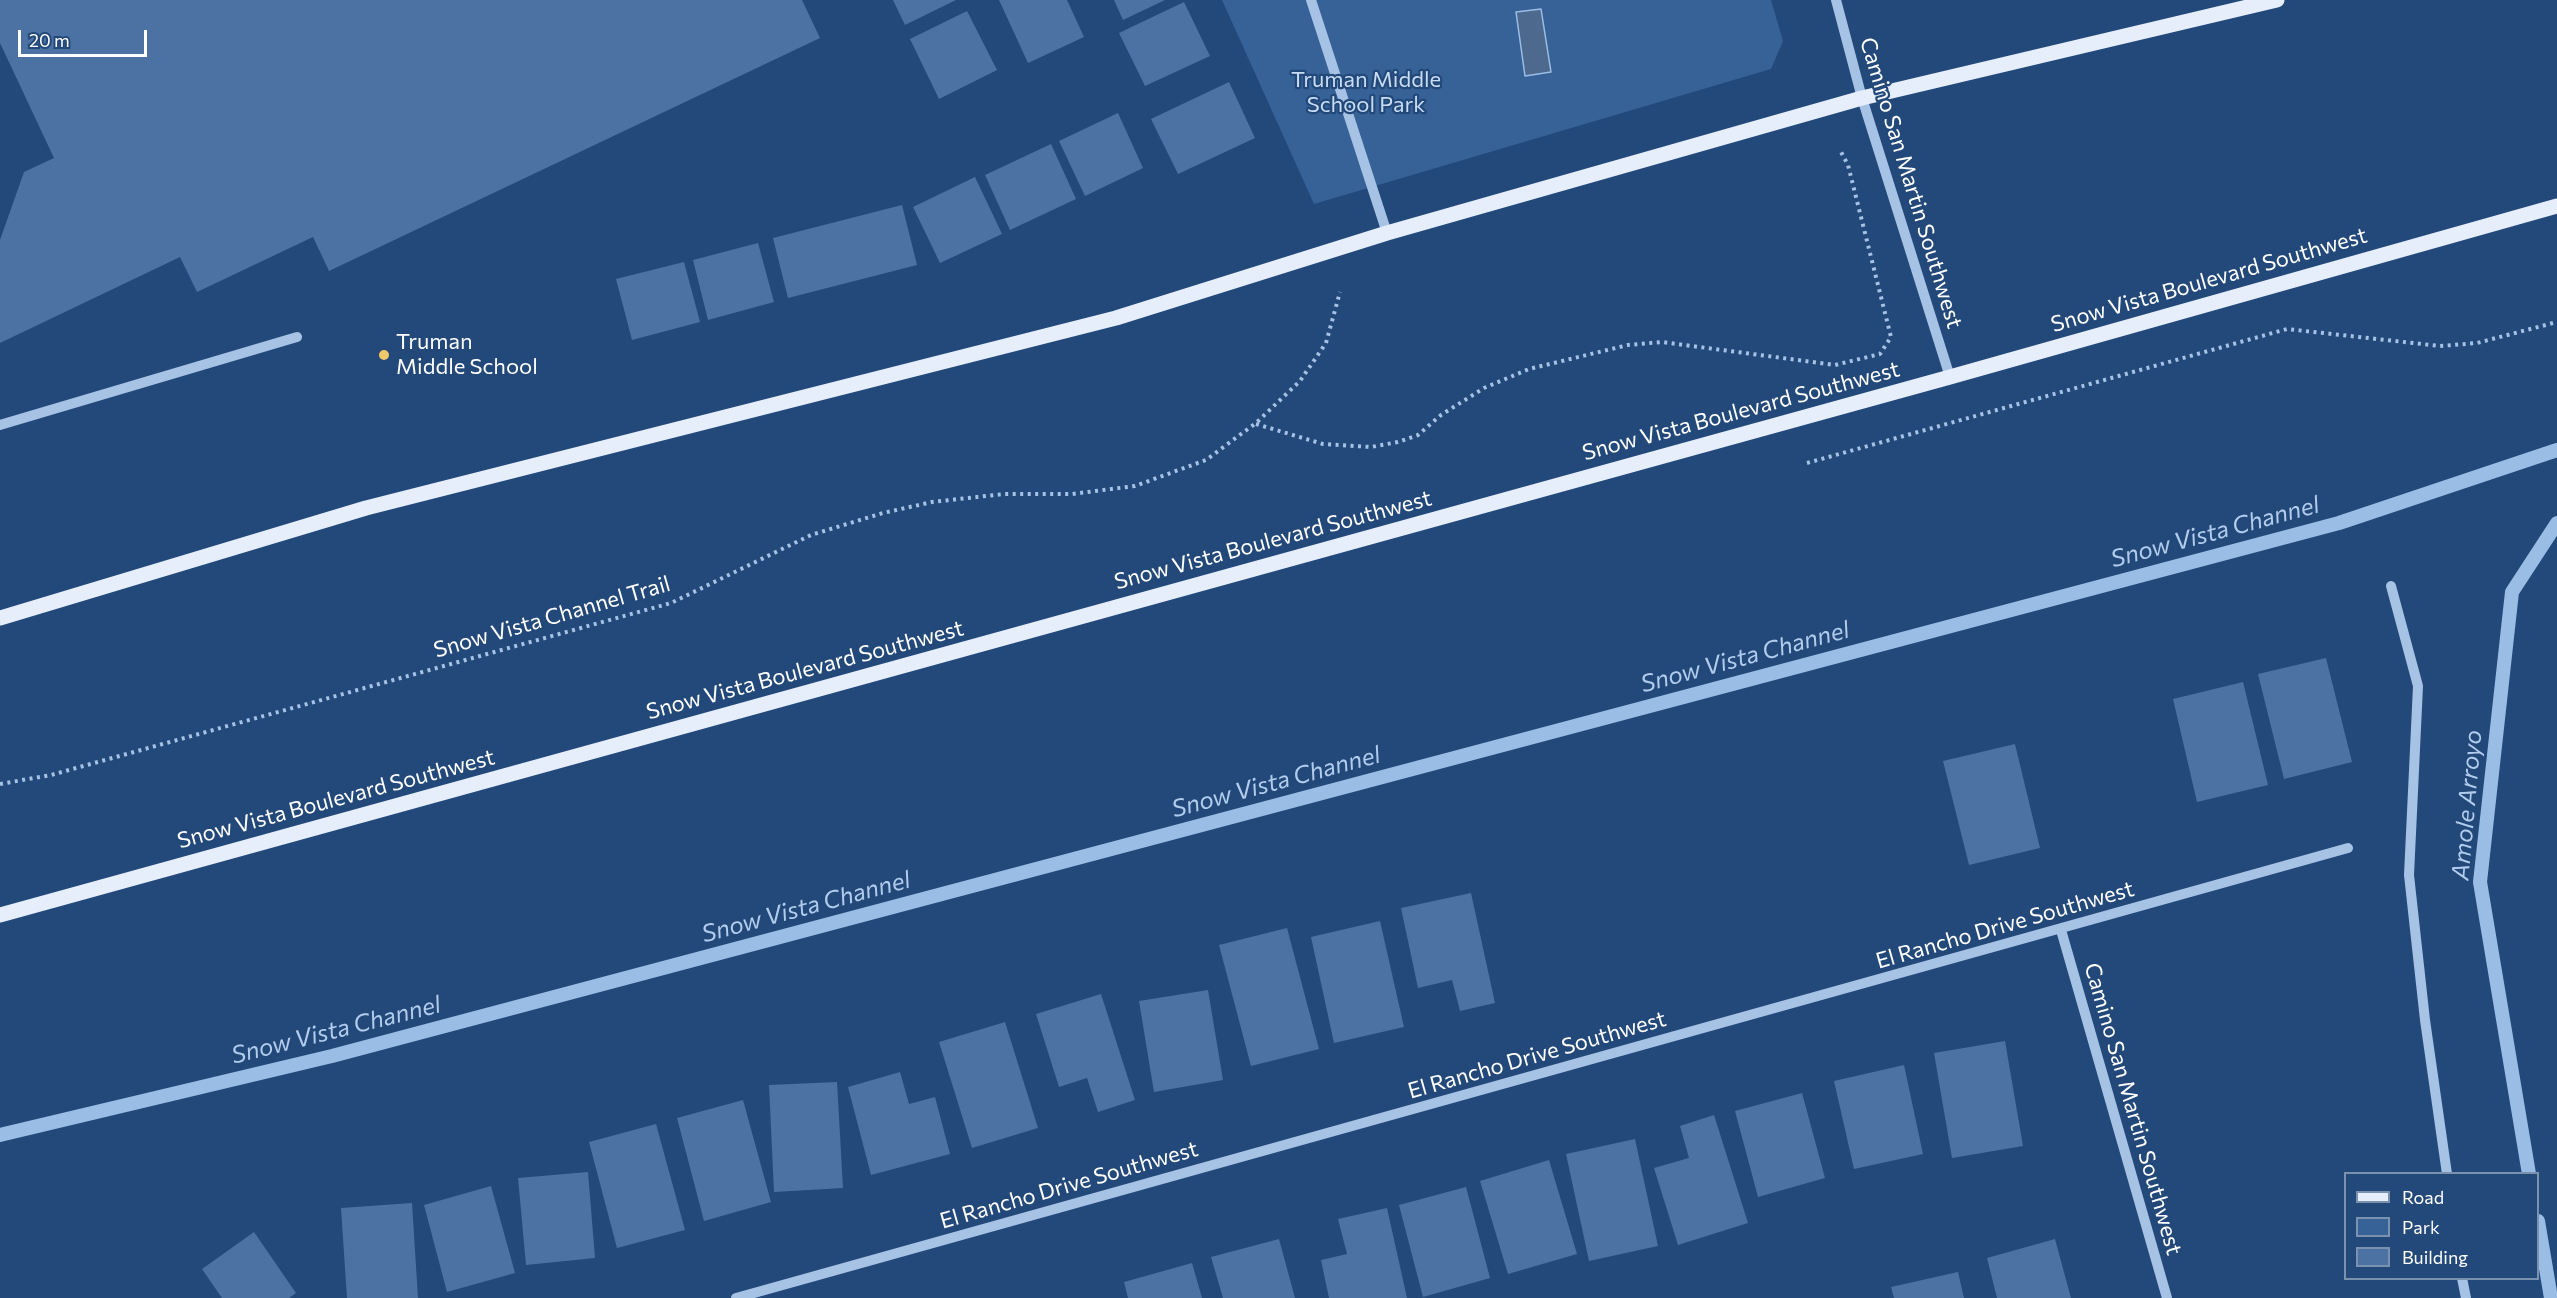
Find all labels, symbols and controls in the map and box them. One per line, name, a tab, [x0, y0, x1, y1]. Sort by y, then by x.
scale bar	[21, 18, 150, 56]
text: 20 m	[29, 29, 70, 51]
street label: Camino San Martin Southwest	[1854, 34, 1968, 332]
park label: Truman Middle School Park	[1291, 67, 1441, 118]
street label: Snow Vista Boulevard Southwest	[2048, 222, 2370, 338]
place label: Truman Middle School	[396, 329, 538, 380]
marker: Truman Middle School	[377, 348, 391, 362]
street label: Snow Vista Boulevard Southwest	[1579, 356, 1903, 466]
street label: Snow Vista Boulevard Southwest	[1111, 485, 1435, 595]
water label: Snow Vista Channel	[2108, 490, 2322, 574]
street label: Snow Vista Channel Trail	[431, 571, 673, 663]
street label: Snow Vista Boulevard Southwest	[643, 615, 967, 725]
water label: Snow Vista Channel	[1638, 615, 1852, 699]
water label: Amole Arroyo	[2446, 729, 2488, 881]
water label: Snow Vista Channel	[1169, 740, 1383, 824]
street label: Snow Vista Boulevard Southwest	[174, 744, 498, 854]
water label: Snow Vista Channel	[699, 865, 913, 949]
street label: El Rancho Drive Southwest	[1873, 875, 2137, 975]
street label: Camino San Martin Southwest	[2079, 960, 2187, 1258]
water label: Snow Vista Channel	[228, 990, 444, 1070]
street label: El Rancho Drive Southwest	[1405, 1005, 1669, 1105]
street label: El Rancho Drive Southwest	[937, 1135, 1201, 1235]
legend	[2344, 1172, 2539, 1280]
text: Road	[2402, 1186, 2444, 1208]
text: Park	[2402, 1216, 2440, 1238]
text: Building	[2402, 1246, 2468, 1268]

